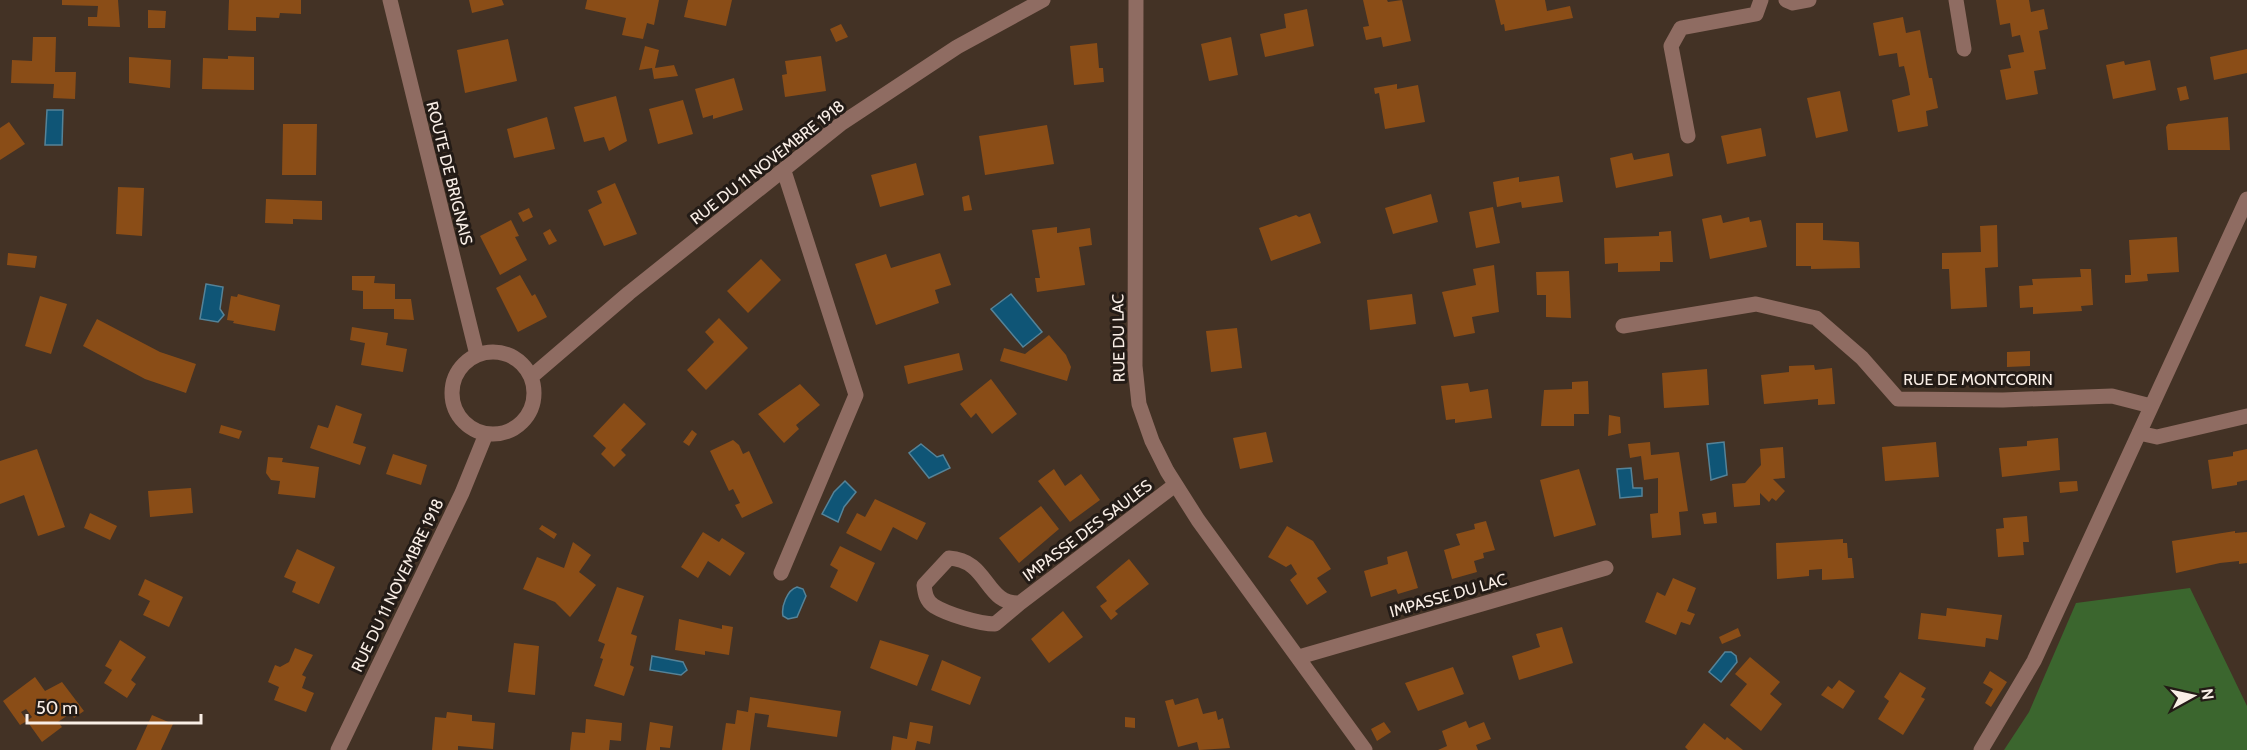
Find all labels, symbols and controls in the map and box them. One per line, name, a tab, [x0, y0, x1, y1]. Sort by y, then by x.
street label: RUE DU 11 NOVEMBRE 1918	[686, 96, 848, 228]
street label: ROUTE DE BRIGNAIS	[422, 99, 477, 247]
street label: RUE DU LAC	[1108, 294, 1129, 382]
street label: RUE DE MONTCORIN	[1903, 370, 2053, 389]
street label: IMPASSE DES SAULES	[1019, 476, 1156, 585]
street label: RUE DU 11 NOVEMBRE 1918	[347, 496, 448, 675]
street label: IMPASSE DU LAC	[1387, 570, 1509, 621]
north arrow	[2163, 666, 2223, 726]
scale bar	[27, 687, 201, 725]
text: N	[2197, 687, 2218, 701]
text: 50 m	[36, 697, 78, 719]

